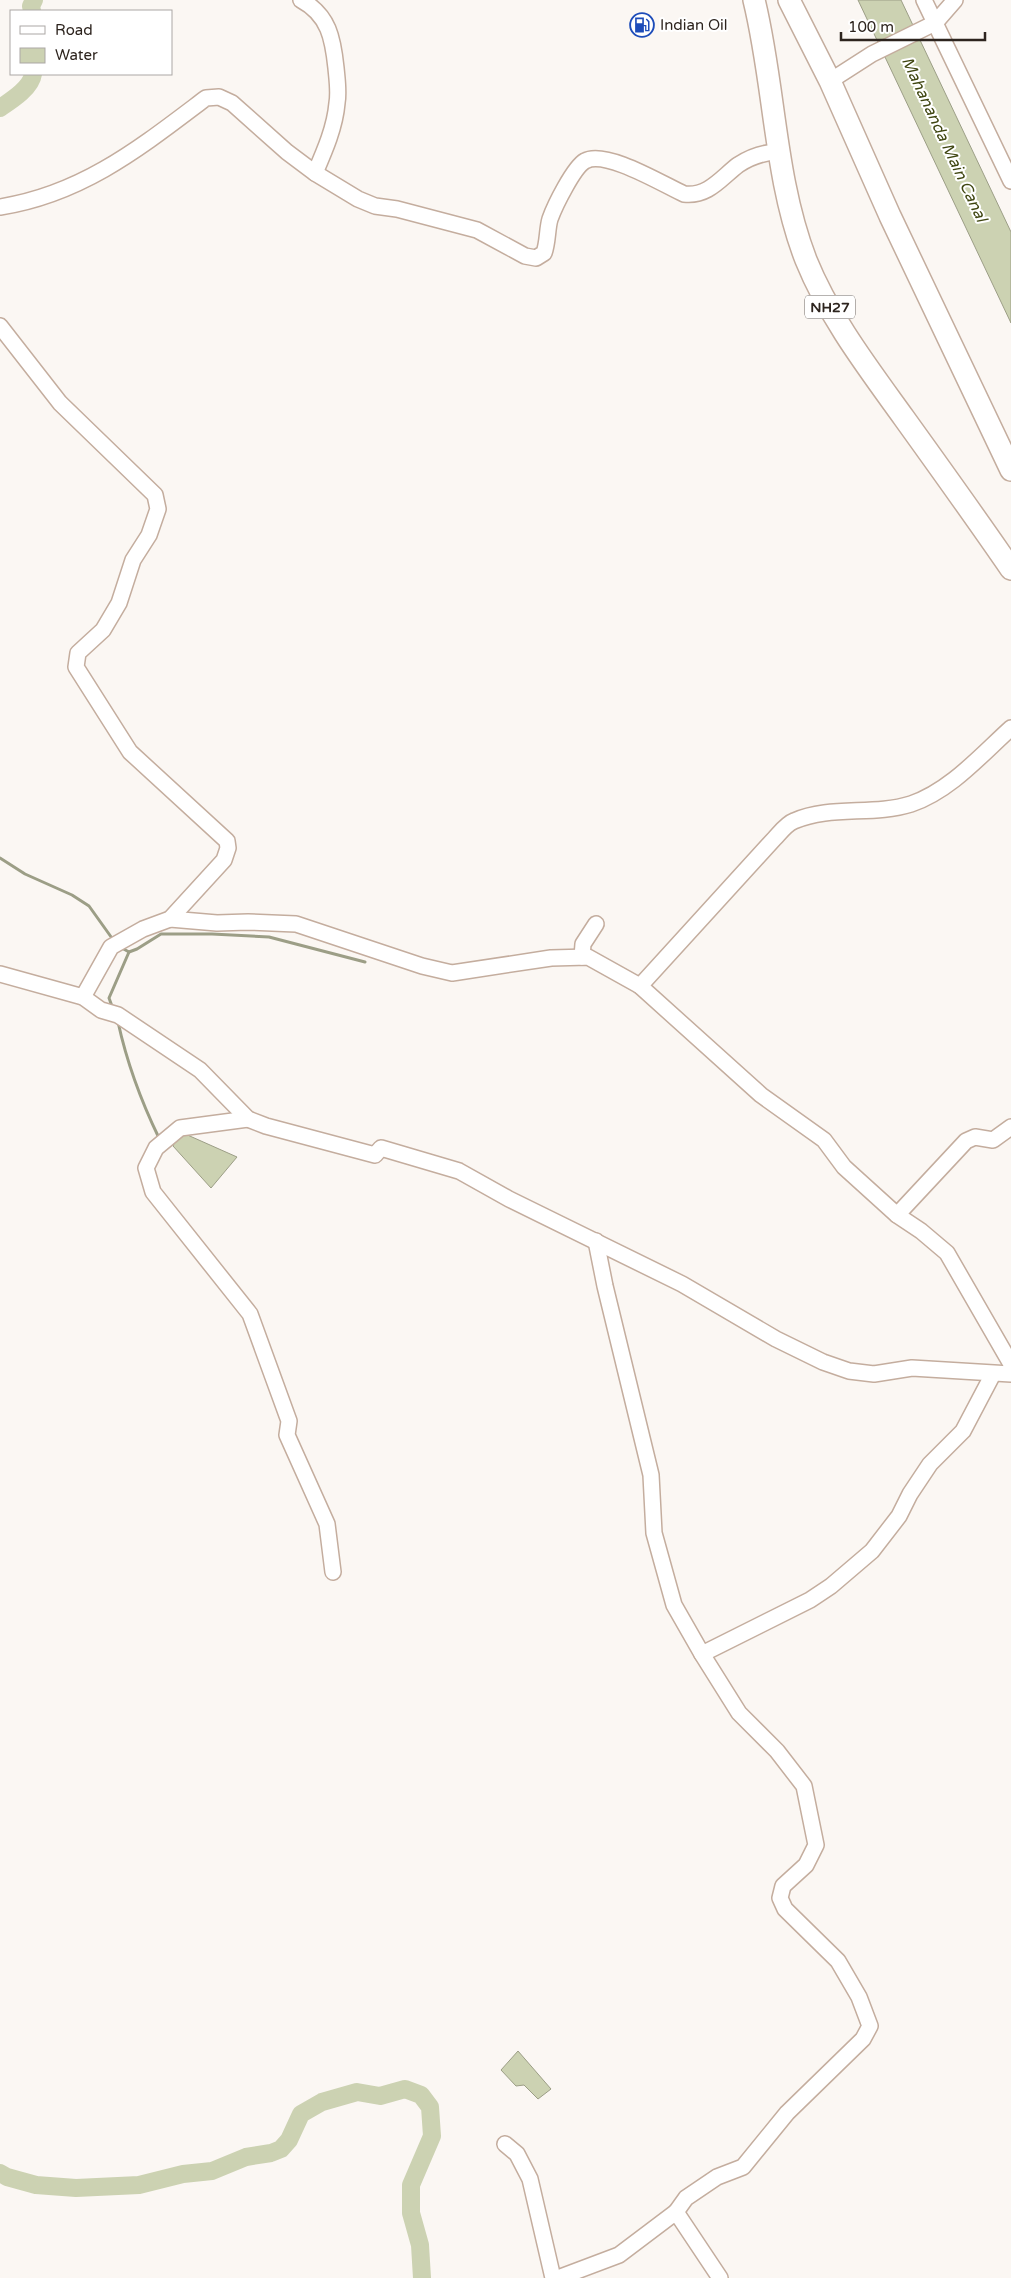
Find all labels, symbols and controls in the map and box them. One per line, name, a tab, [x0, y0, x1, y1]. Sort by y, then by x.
legend	[10, 10, 172, 75]
scale bar	[841, 10, 985, 42]
fuel station icon: Indian Oil	[629, 12, 655, 38]
place label: Indian Oil	[660, 16, 727, 34]
text: 100 m	[848, 18, 894, 36]
text: Road	[55, 21, 93, 39]
text: Water	[55, 46, 98, 64]
water label: Mahananda Main Canal	[897, 54, 992, 227]
road number: NH27	[805, 296, 855, 318]

